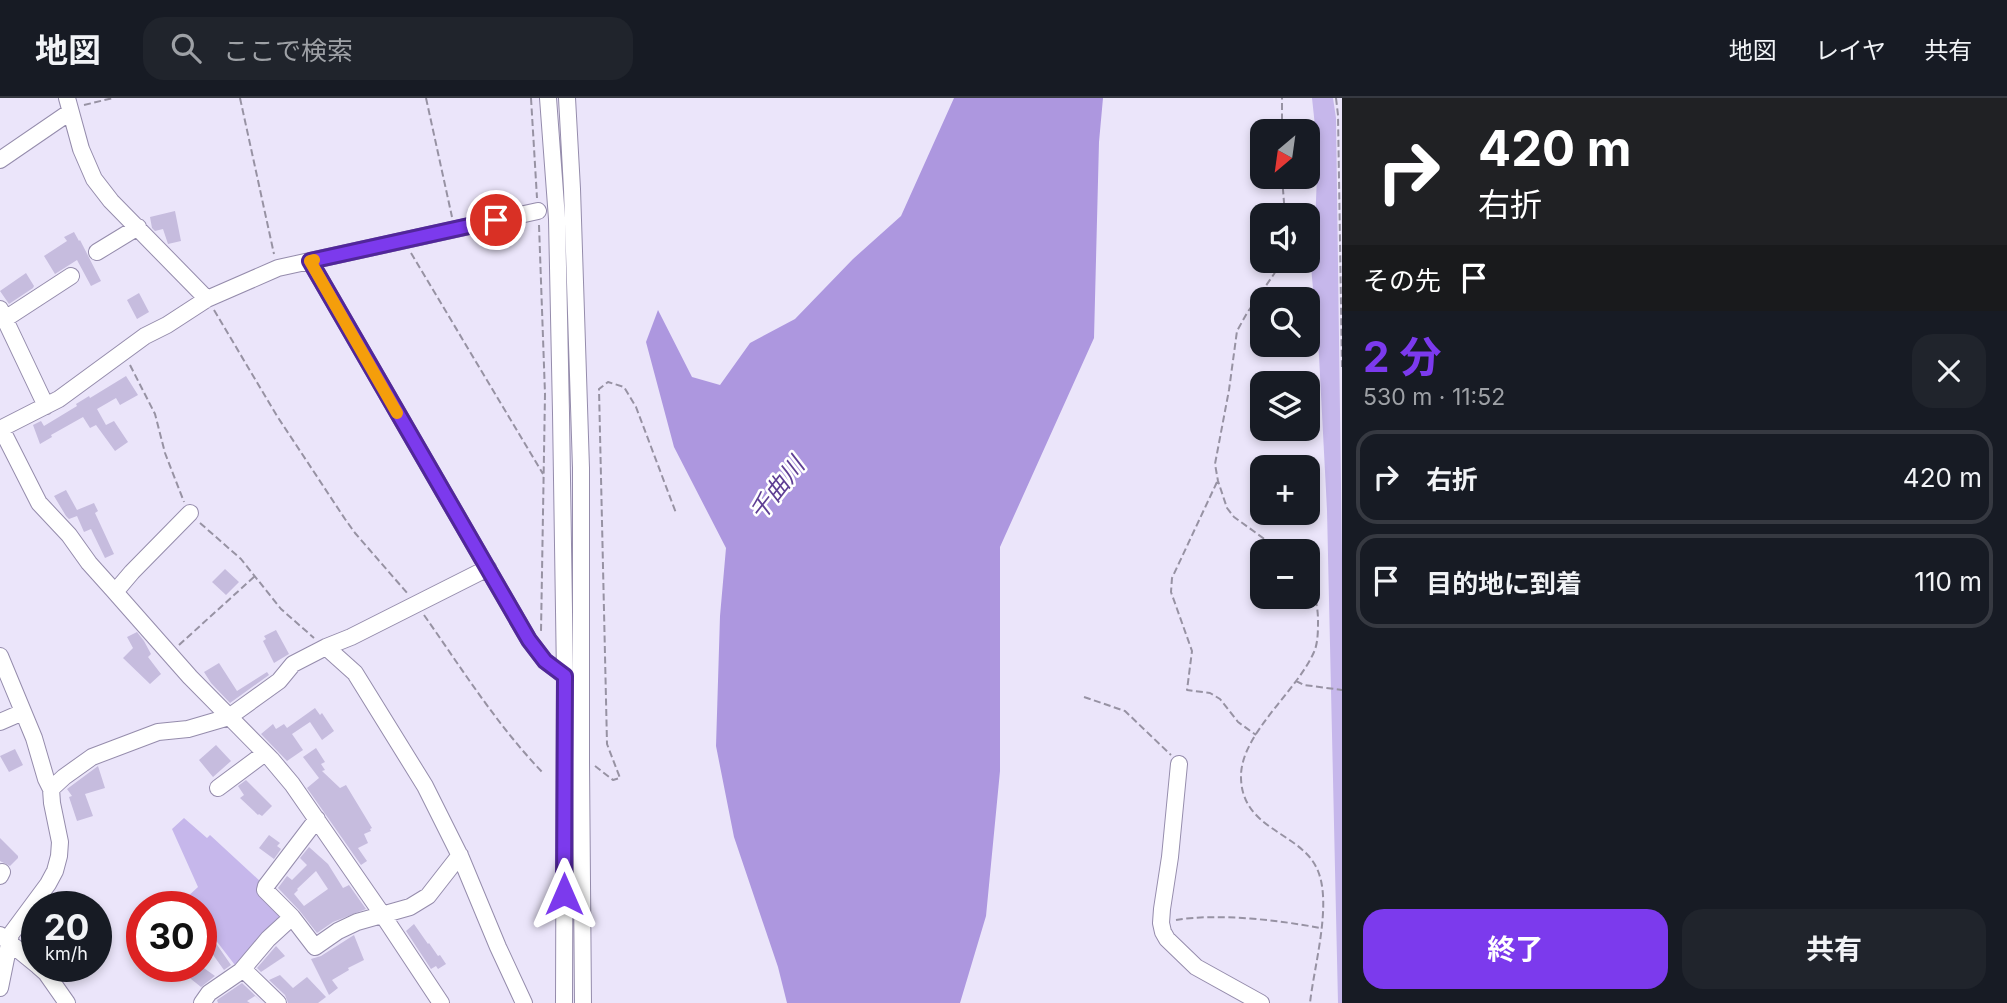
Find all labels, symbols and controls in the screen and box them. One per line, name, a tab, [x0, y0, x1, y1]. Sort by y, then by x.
search box	[143, 17, 633, 80]
icon: search	[167, 29, 205, 67]
text: 地図	[35, 30, 101, 70]
text: ここで検索	[223, 35, 353, 66]
text: 地図	[1729, 36, 1777, 65]
text: レイヤ	[1815, 36, 1886, 65]
text: 共有	[1924, 36, 1972, 65]
north arrow	[1250, 119, 1320, 189]
map controls	[1250, 119, 1320, 609]
text: 420 m	[1478, 119, 1631, 178]
icon: right	[1363, 126, 1454, 217]
text: 右折	[1478, 185, 1542, 224]
pin	[466, 190, 526, 250]
icon: arrive	[477, 201, 515, 239]
button: sound	[1250, 203, 1320, 273]
icon: arrive	[1455, 259, 1493, 297]
text: その先	[1363, 265, 1441, 296]
button: search	[1250, 287, 1320, 357]
text: 2 分	[1363, 331, 1441, 382]
button: close	[1912, 334, 1986, 408]
button: layers	[1250, 371, 1320, 441]
text: 530 m · 11:52	[1363, 383, 1505, 411]
water label: 千曲川	[743, 449, 812, 526]
button: +	[1250, 455, 1320, 525]
icon: right	[1367, 458, 1405, 496]
text: 420 m	[1903, 462, 1982, 493]
text: 右折	[1426, 464, 1478, 495]
button: −	[1250, 539, 1320, 609]
icon: arrive	[1367, 562, 1405, 600]
text: 110 m	[1914, 566, 1982, 597]
text: 目的地に到着	[1426, 568, 1582, 599]
position arrow	[527, 857, 601, 931]
speed limit sign: 30	[126, 891, 217, 982]
text: 20	[44, 906, 89, 948]
button: 終了	[1363, 909, 1668, 989]
button: 共有	[1682, 909, 1986, 989]
text: km/h	[45, 943, 88, 964]

